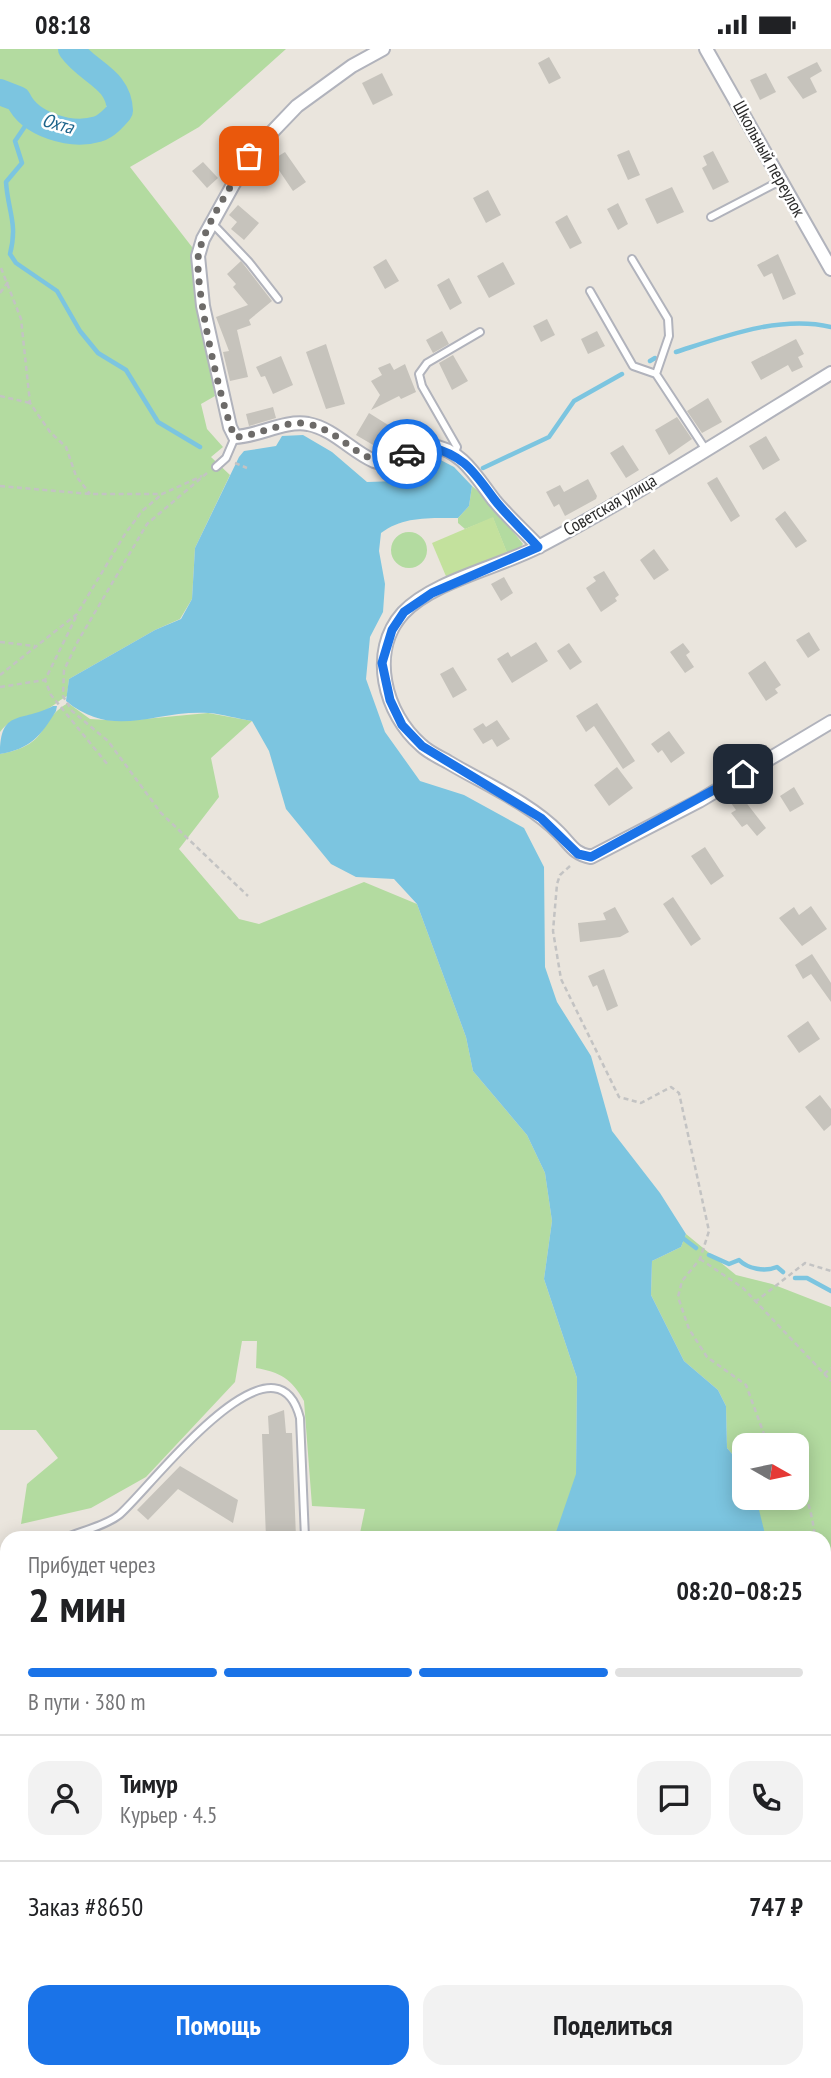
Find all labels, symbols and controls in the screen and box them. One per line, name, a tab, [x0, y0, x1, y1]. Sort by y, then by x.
text: 08:18	[35, 8, 91, 41]
street label: Школьный переулок	[728, 97, 811, 221]
water label: Охта	[40, 107, 78, 139]
pin	[219, 126, 279, 186]
icon: bag	[230, 137, 268, 175]
courier	[372, 419, 442, 489]
icon: car	[388, 435, 426, 473]
street label: Советская улица	[559, 469, 661, 541]
pin	[713, 744, 773, 804]
icon: home	[724, 755, 762, 793]
north arrow	[732, 1433, 808, 1510]
map controls	[732, 1433, 809, 1510]
text: Прибудет через	[28, 1550, 156, 1579]
text: 08:20–08:25	[676, 1574, 803, 1607]
text: 2 мин	[28, 1575, 126, 1635]
text: В пути · 380 m	[28, 1687, 145, 1716]
button: person	[28, 1761, 102, 1835]
button: chat	[637, 1761, 711, 1835]
button: phone	[729, 1761, 803, 1835]
text: Тимур	[120, 1767, 178, 1800]
text: Курьер · 4.5	[120, 1800, 217, 1829]
text: Заказ #8650	[28, 1890, 143, 1923]
text: 747 ₽	[749, 1890, 803, 1923]
button: Помощь	[28, 1985, 409, 2065]
button: Поделиться	[423, 1985, 803, 2065]

